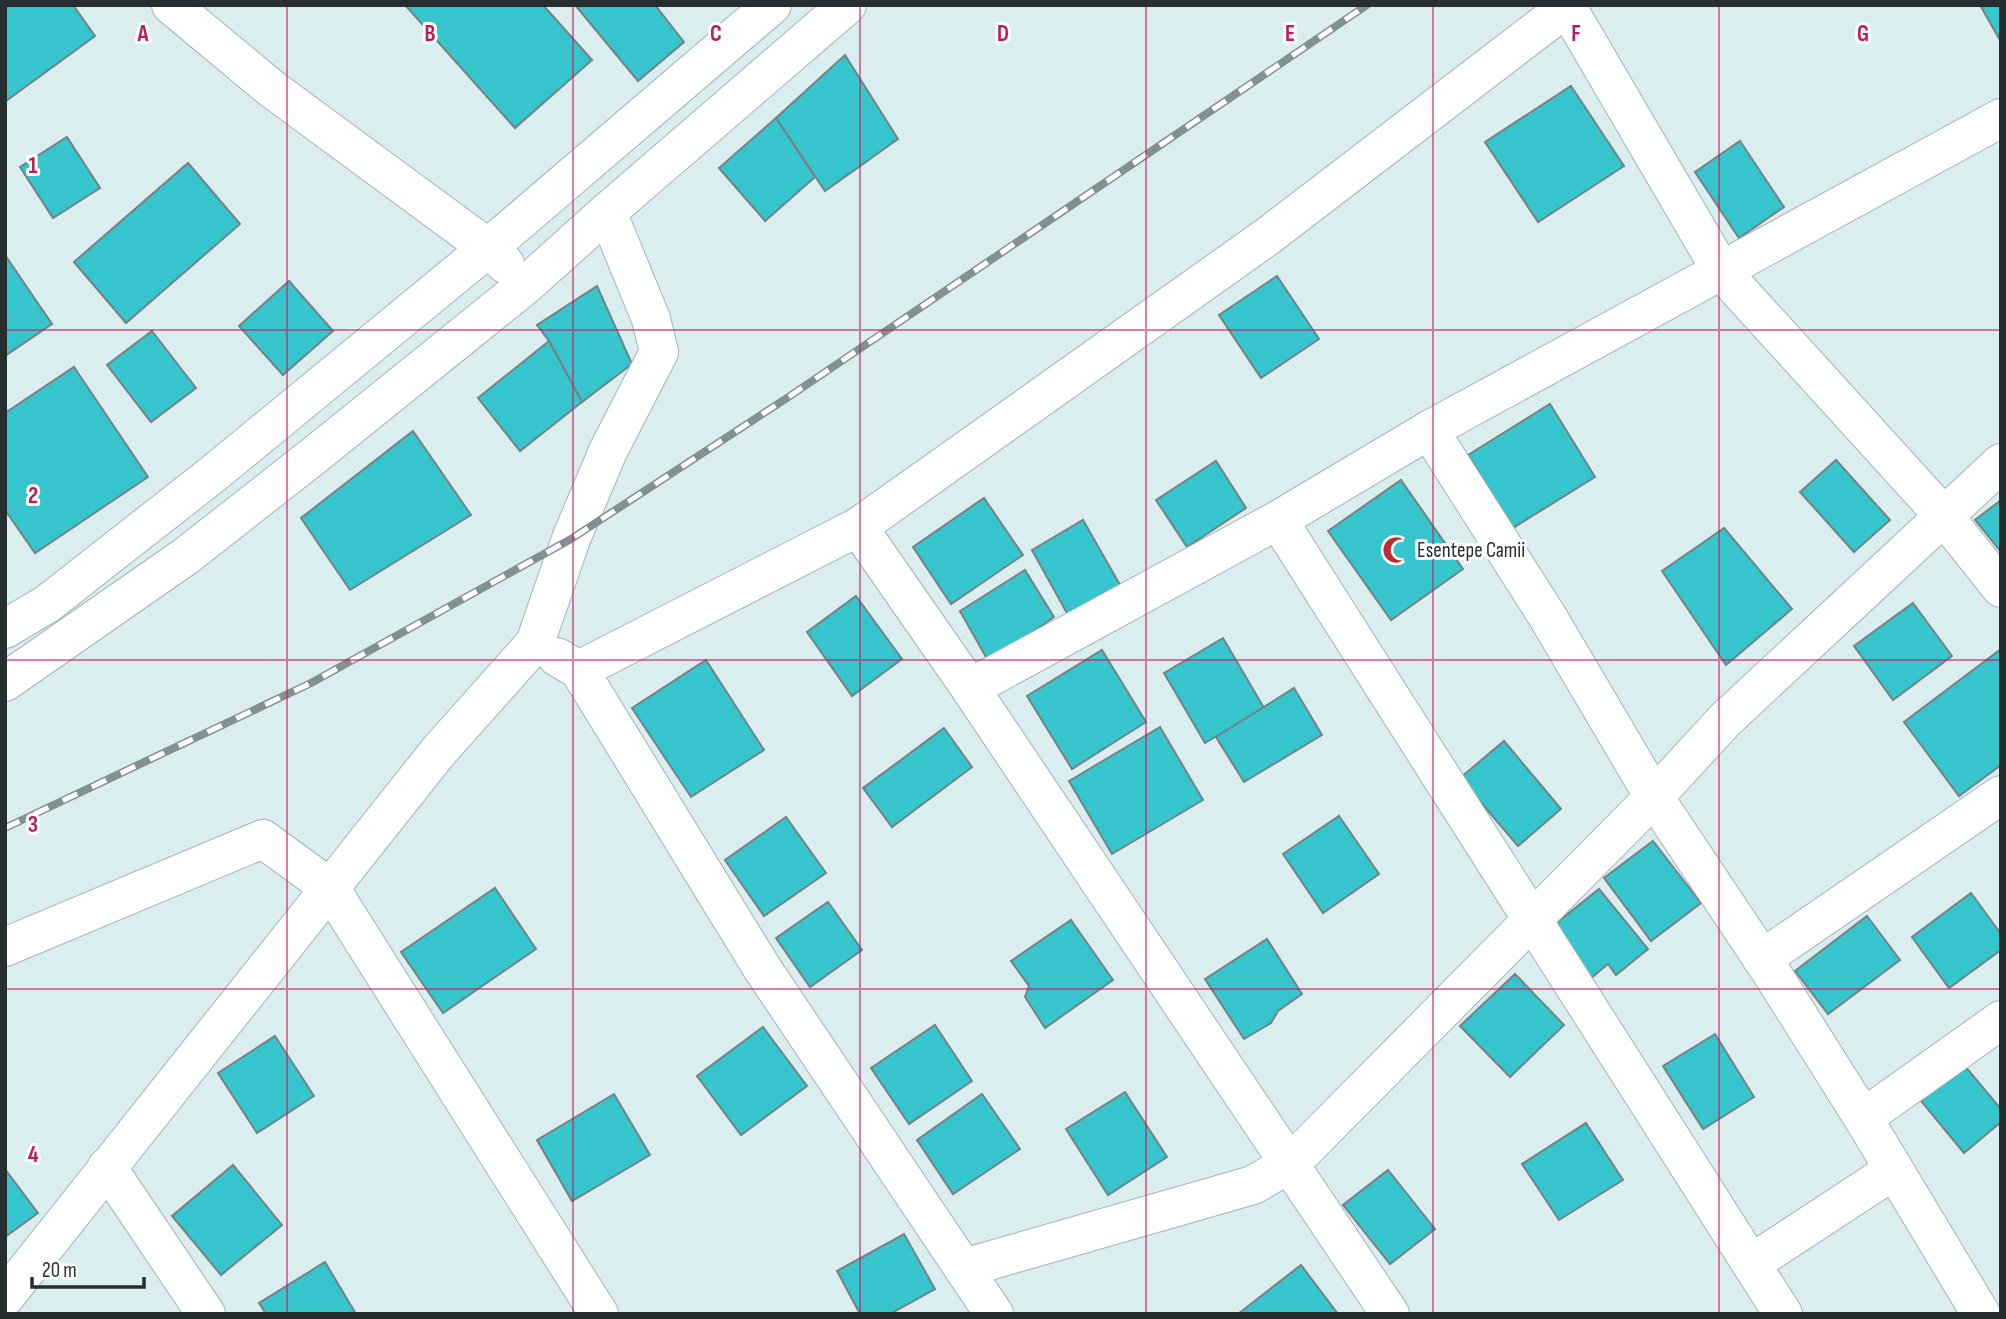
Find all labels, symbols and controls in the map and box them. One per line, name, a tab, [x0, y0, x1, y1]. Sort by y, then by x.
text: A	[137, 20, 150, 48]
text: B	[425, 20, 436, 48]
text: C	[710, 20, 722, 48]
text: D	[997, 20, 1009, 48]
text: E	[1285, 20, 1295, 48]
text: F	[1571, 20, 1581, 48]
text: G	[1857, 20, 1869, 48]
text: 1	[28, 152, 38, 180]
text: 2	[28, 482, 38, 510]
mosque icon: Esentepe Camii	[1381, 535, 1411, 565]
place label: Esentepe Camii	[1417, 538, 1525, 563]
text: 3	[28, 811, 38, 839]
text: 4	[28, 1141, 39, 1169]
scale bar	[32, 1246, 144, 1290]
text: 20 m	[42, 1258, 77, 1283]

